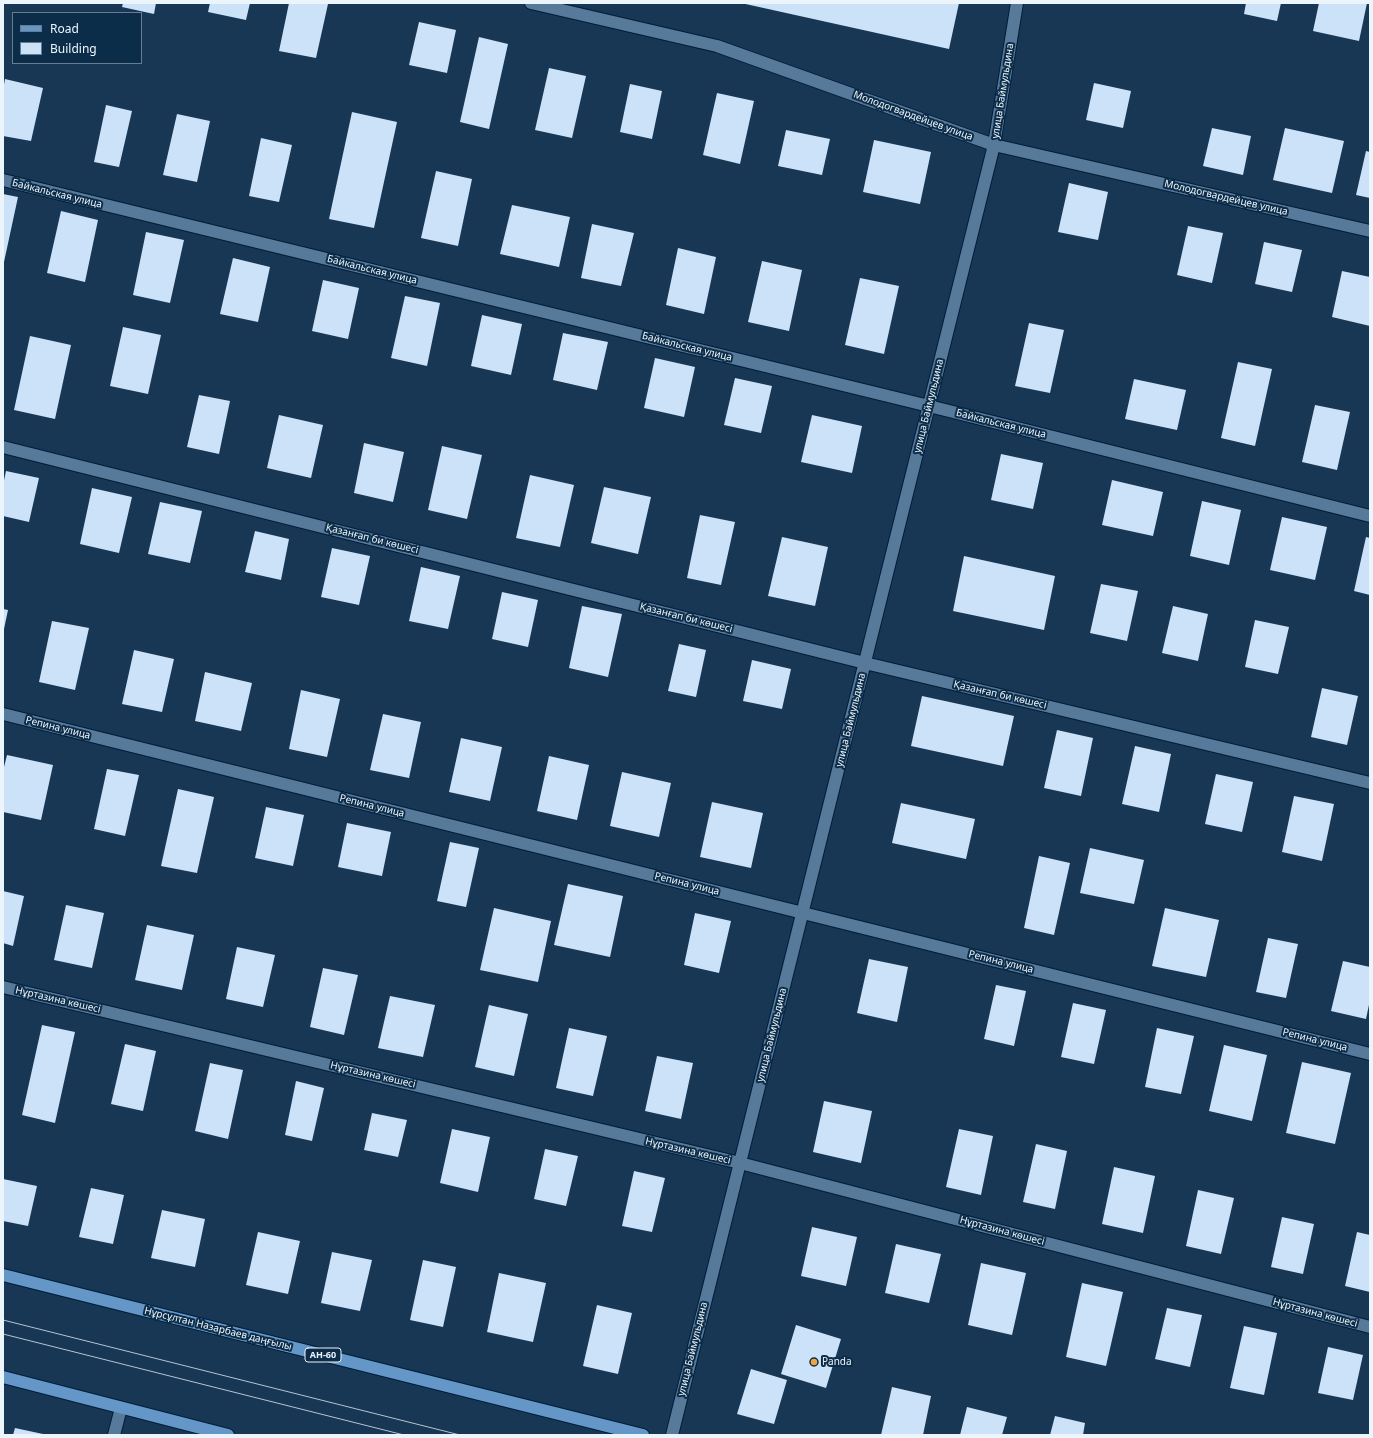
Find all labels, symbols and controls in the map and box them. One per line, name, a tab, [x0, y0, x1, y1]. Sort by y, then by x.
legend	[12, 12, 142, 64]
text: Road	[50, 20, 79, 37]
text: Building	[50, 40, 97, 57]
street label: улица Баймульдина	[990, 42, 1016, 140]
street label: Молодогвардейцев улица	[852, 89, 974, 143]
street label: Байкальская улица	[11, 177, 103, 211]
street label: Молодогвардейцев улица	[1163, 178, 1289, 218]
street label: Байкальская улица	[326, 253, 418, 287]
street label: Байкальская улица	[641, 330, 733, 364]
street label: улица Баймульдина	[912, 358, 946, 454]
street label: Байкальская улица	[955, 407, 1047, 441]
street label: Қазанғап би көшесі	[324, 522, 420, 556]
street label: Қазанғап би көшесі	[638, 601, 734, 635]
street label: улица Баймульдина	[834, 672, 868, 768]
street label: Қазанғап би көшесі	[952, 678, 1048, 712]
street label: Репина улица	[24, 714, 92, 742]
street label: Репина улица	[338, 792, 406, 820]
street label: Репина улица	[653, 870, 721, 898]
street label: Репина улица	[967, 948, 1035, 976]
street label: Нұртазина көшесі	[14, 984, 102, 1016]
street label: улица Баймульдина	[755, 987, 789, 1083]
street label: Репина улица	[1281, 1026, 1349, 1054]
street label: Нұртазина көшесі	[329, 1059, 417, 1091]
street label: Нұртазина көшесі	[644, 1135, 732, 1167]
street label: Нұртазина көшесі	[958, 1214, 1046, 1248]
street label: Нұртазина көшесі	[1271, 1296, 1359, 1330]
street label: улица Баймульдина	[676, 1301, 710, 1397]
street label: Нұрсұлтан Назарбаев даңғылы	[143, 1305, 293, 1353]
road number: АН-60	[305, 1348, 341, 1362]
place label: Panda	[822, 1356, 852, 1368]
marker: Panda	[809, 1357, 819, 1367]

